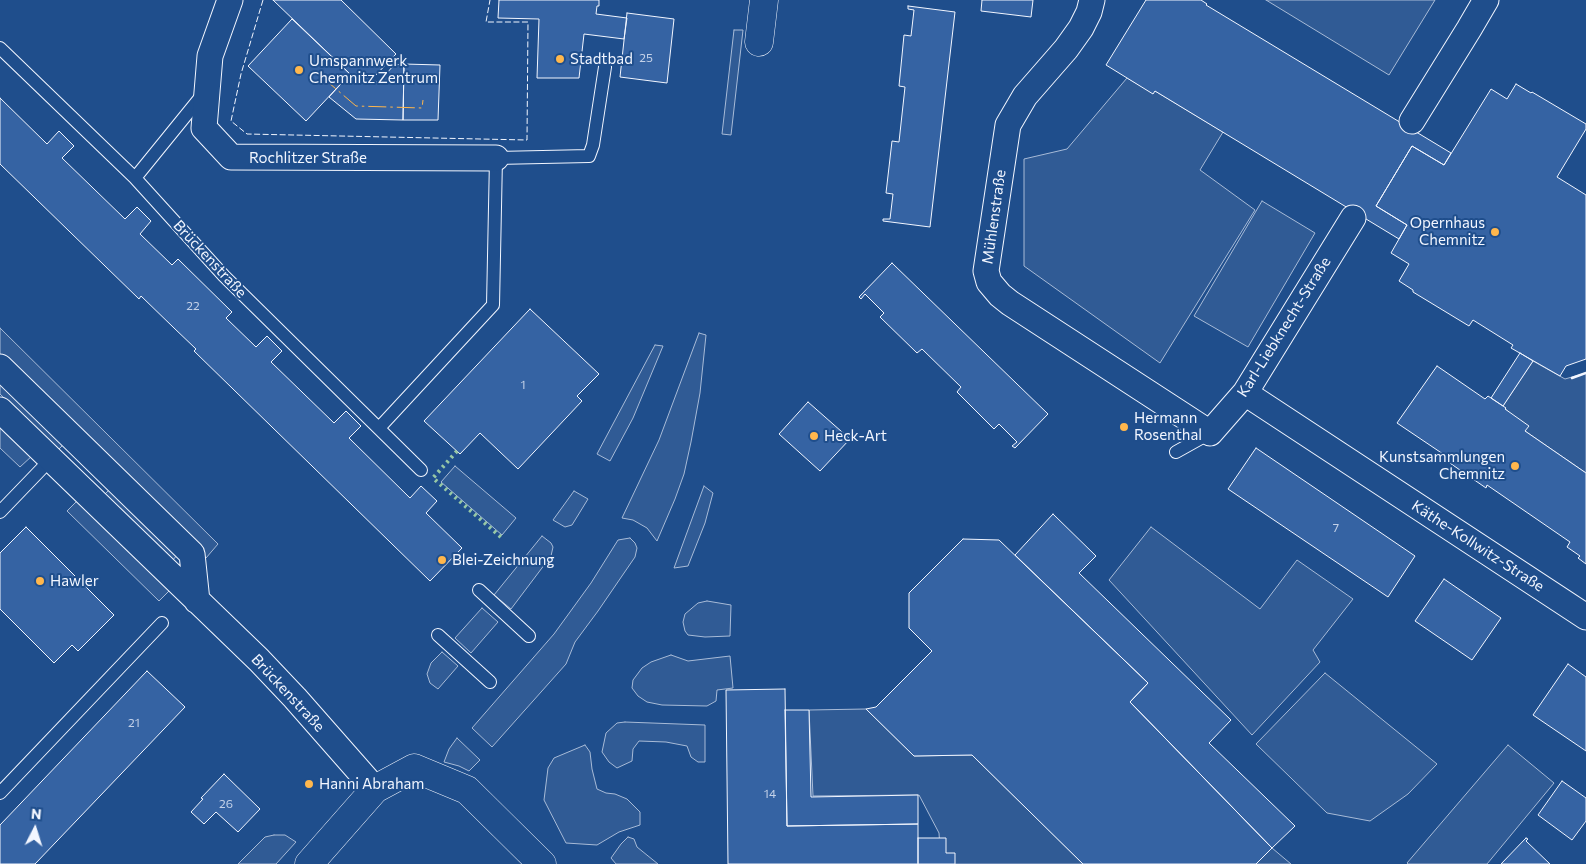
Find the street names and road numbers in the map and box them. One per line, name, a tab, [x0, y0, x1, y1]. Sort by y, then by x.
street label: Rochlitzer Straße	[249, 149, 367, 167]
street label: Mühlenstraße	[978, 169, 1010, 265]
street label: Brückenstraße	[170, 217, 250, 301]
street label: Karl-Liebknecht-Straße	[1233, 254, 1335, 400]
street label: Käthe-Kollwitz-Straße	[1408, 496, 1548, 596]
street label: Brückenstraße	[248, 651, 328, 735]

